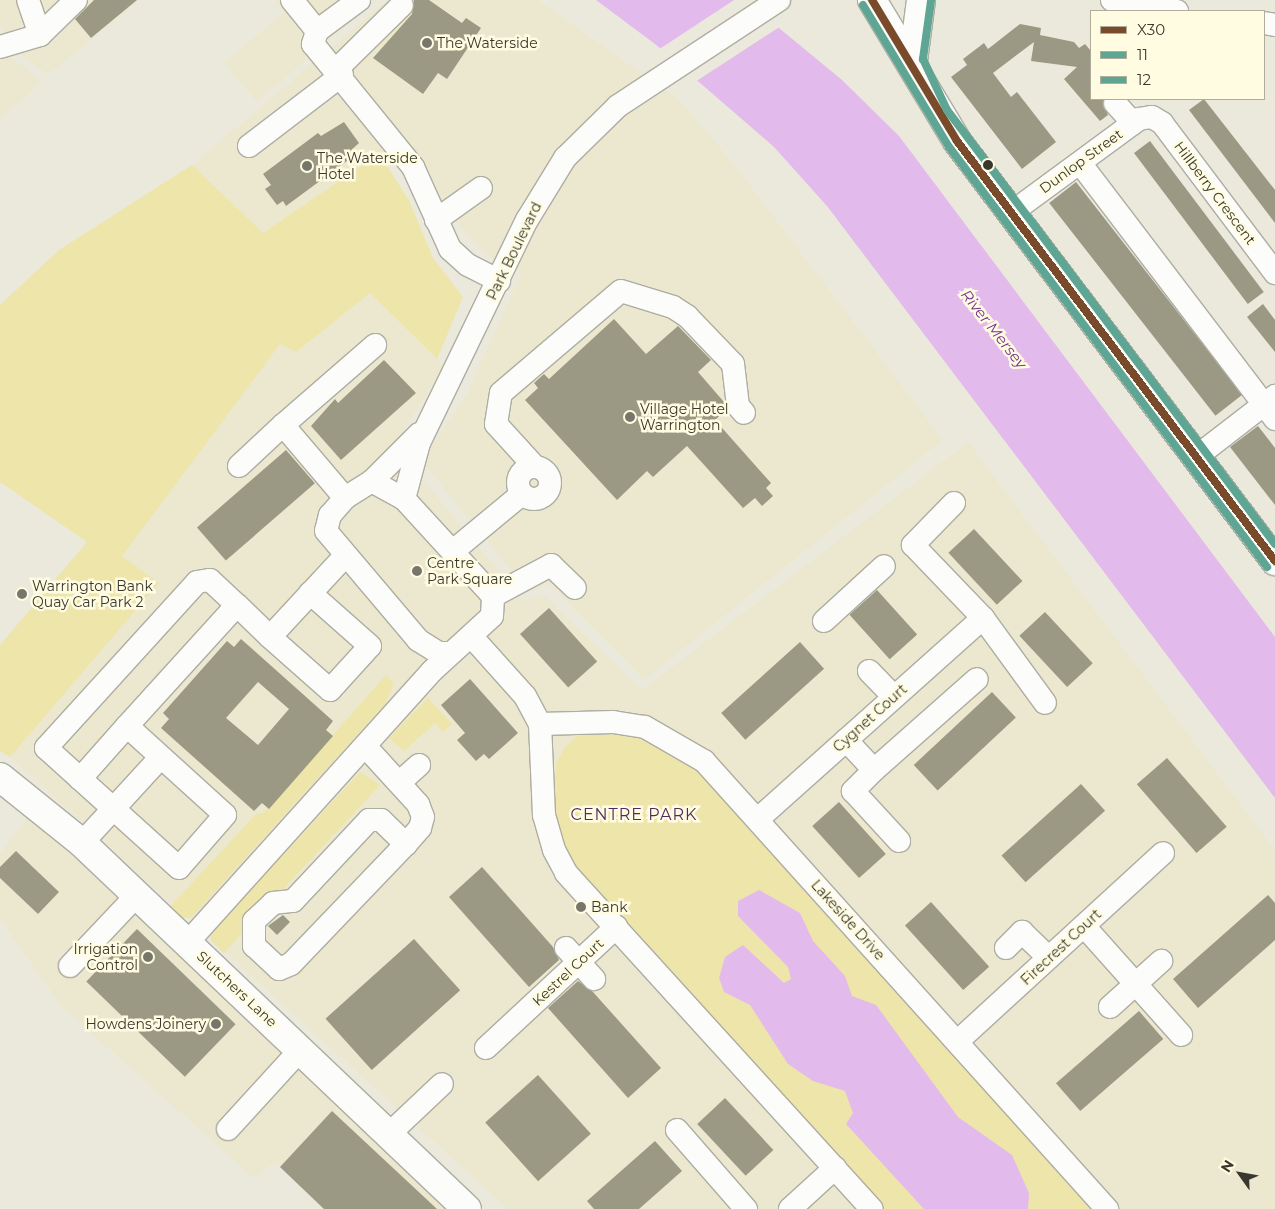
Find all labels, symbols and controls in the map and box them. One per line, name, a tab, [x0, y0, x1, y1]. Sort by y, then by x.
legend	[1090, 10, 1265, 100]
text: X30	[1137, 20, 1165, 39]
place label: The Waterside	[437, 35, 538, 51]
marker: The Waterside	[421, 37, 433, 49]
text: 11	[1137, 45, 1148, 64]
text: 12	[1137, 70, 1151, 89]
street label: Dunlop Street	[1036, 125, 1126, 197]
street label: Hillberry Crescent	[1171, 138, 1259, 248]
place label: The Waterside Hotel	[317, 150, 418, 182]
marker: The Waterside Hotel	[301, 160, 313, 172]
unlabelled marker	[983, 160, 993, 170]
street label: Park Boulevard	[483, 199, 545, 303]
water label: River Mersey	[957, 286, 1031, 372]
place label: Village Hotel Warrington	[640, 401, 729, 434]
marker: Village Hotel Warrington	[624, 411, 636, 423]
place label: Centre Park Square	[427, 555, 512, 588]
marker: Centre Park Square	[411, 565, 423, 577]
place label: Warrington Bank Quay Car Park 2	[32, 578, 153, 610]
marker: Warrington Bank Quay Car Park 2	[16, 588, 28, 600]
street label: Cygnet Court	[830, 680, 910, 756]
district label: CENTRE PARK	[569, 805, 699, 825]
street label: Lakeside Drive	[808, 877, 888, 963]
place label: Bank	[591, 899, 628, 915]
marker: Bank	[575, 901, 587, 913]
street label: Firecrest Court	[1017, 905, 1105, 989]
street label: Kestrel Court	[529, 935, 607, 1009]
place label: Irrigation Control	[73, 941, 138, 974]
street label: Slutchers Lane	[193, 948, 281, 1030]
marker: Irrigation Control	[142, 951, 154, 963]
place label: Howdens Joinery	[85, 1016, 206, 1032]
marker: Howdens Joinery	[210, 1018, 222, 1030]
north arrow	[1215, 1149, 1265, 1199]
text: N	[1217, 1156, 1238, 1176]

